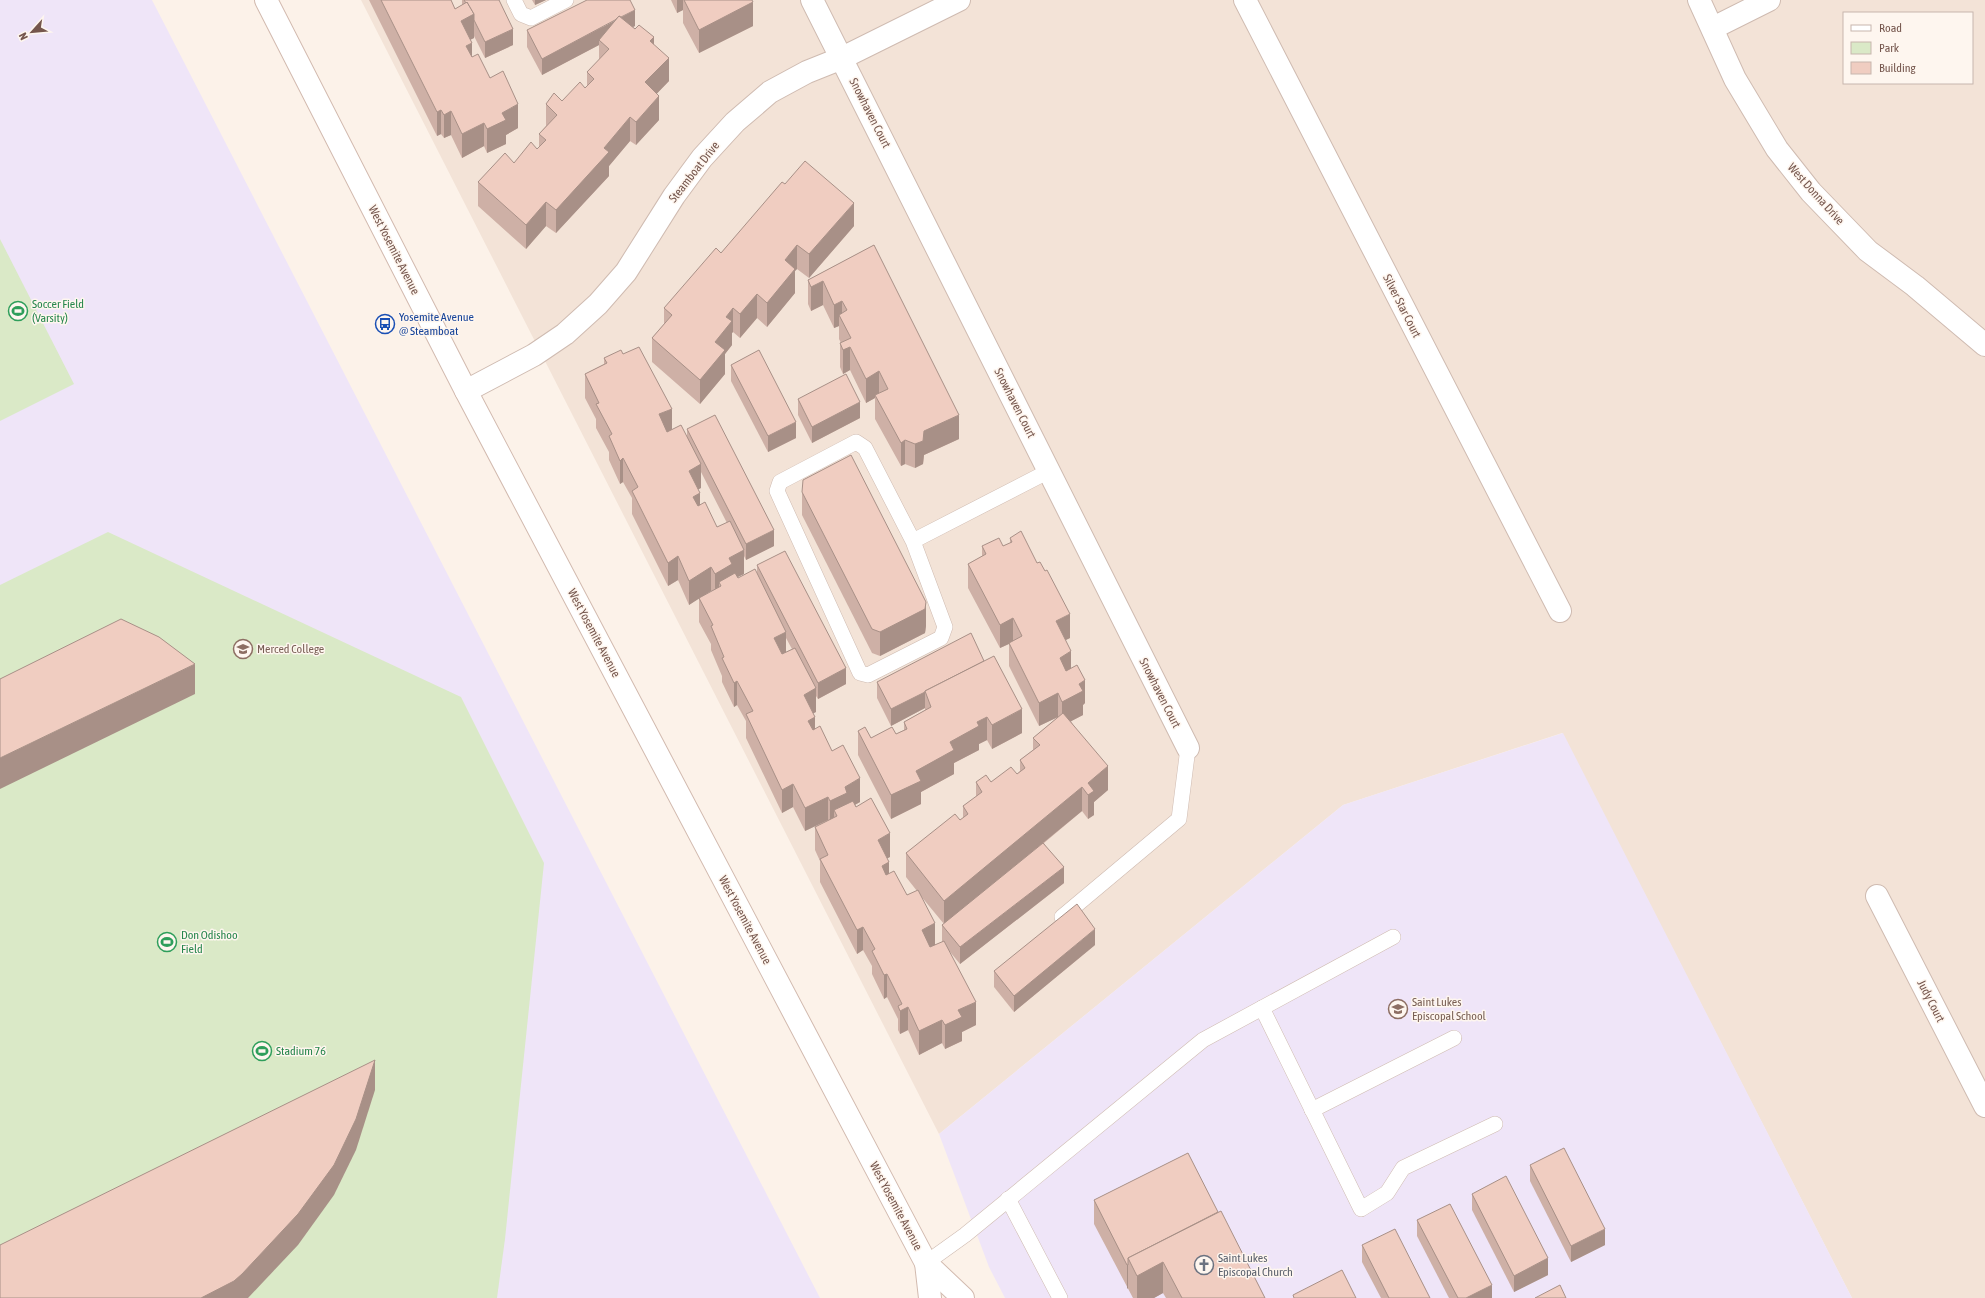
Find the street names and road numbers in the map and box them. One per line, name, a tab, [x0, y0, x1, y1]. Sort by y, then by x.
street label: Snowhaven Court	[846, 76, 894, 151]
street label: Steamboat Drive	[666, 139, 722, 205]
street label: West Donna Drive	[1785, 160, 1847, 228]
street label: West Yosemite Avenue	[365, 203, 423, 297]
street label: Silver Star Court	[1380, 272, 1424, 341]
street label: Snowhaven Court	[991, 366, 1039, 441]
street label: West Yosemite Avenue	[565, 586, 623, 680]
street label: Snowhaven Court	[1136, 656, 1184, 731]
street label: West Yosemite Avenue	[716, 873, 774, 967]
street label: Judy Court	[1914, 977, 1948, 1025]
street label: West Yosemite Avenue	[867, 1159, 925, 1253]

